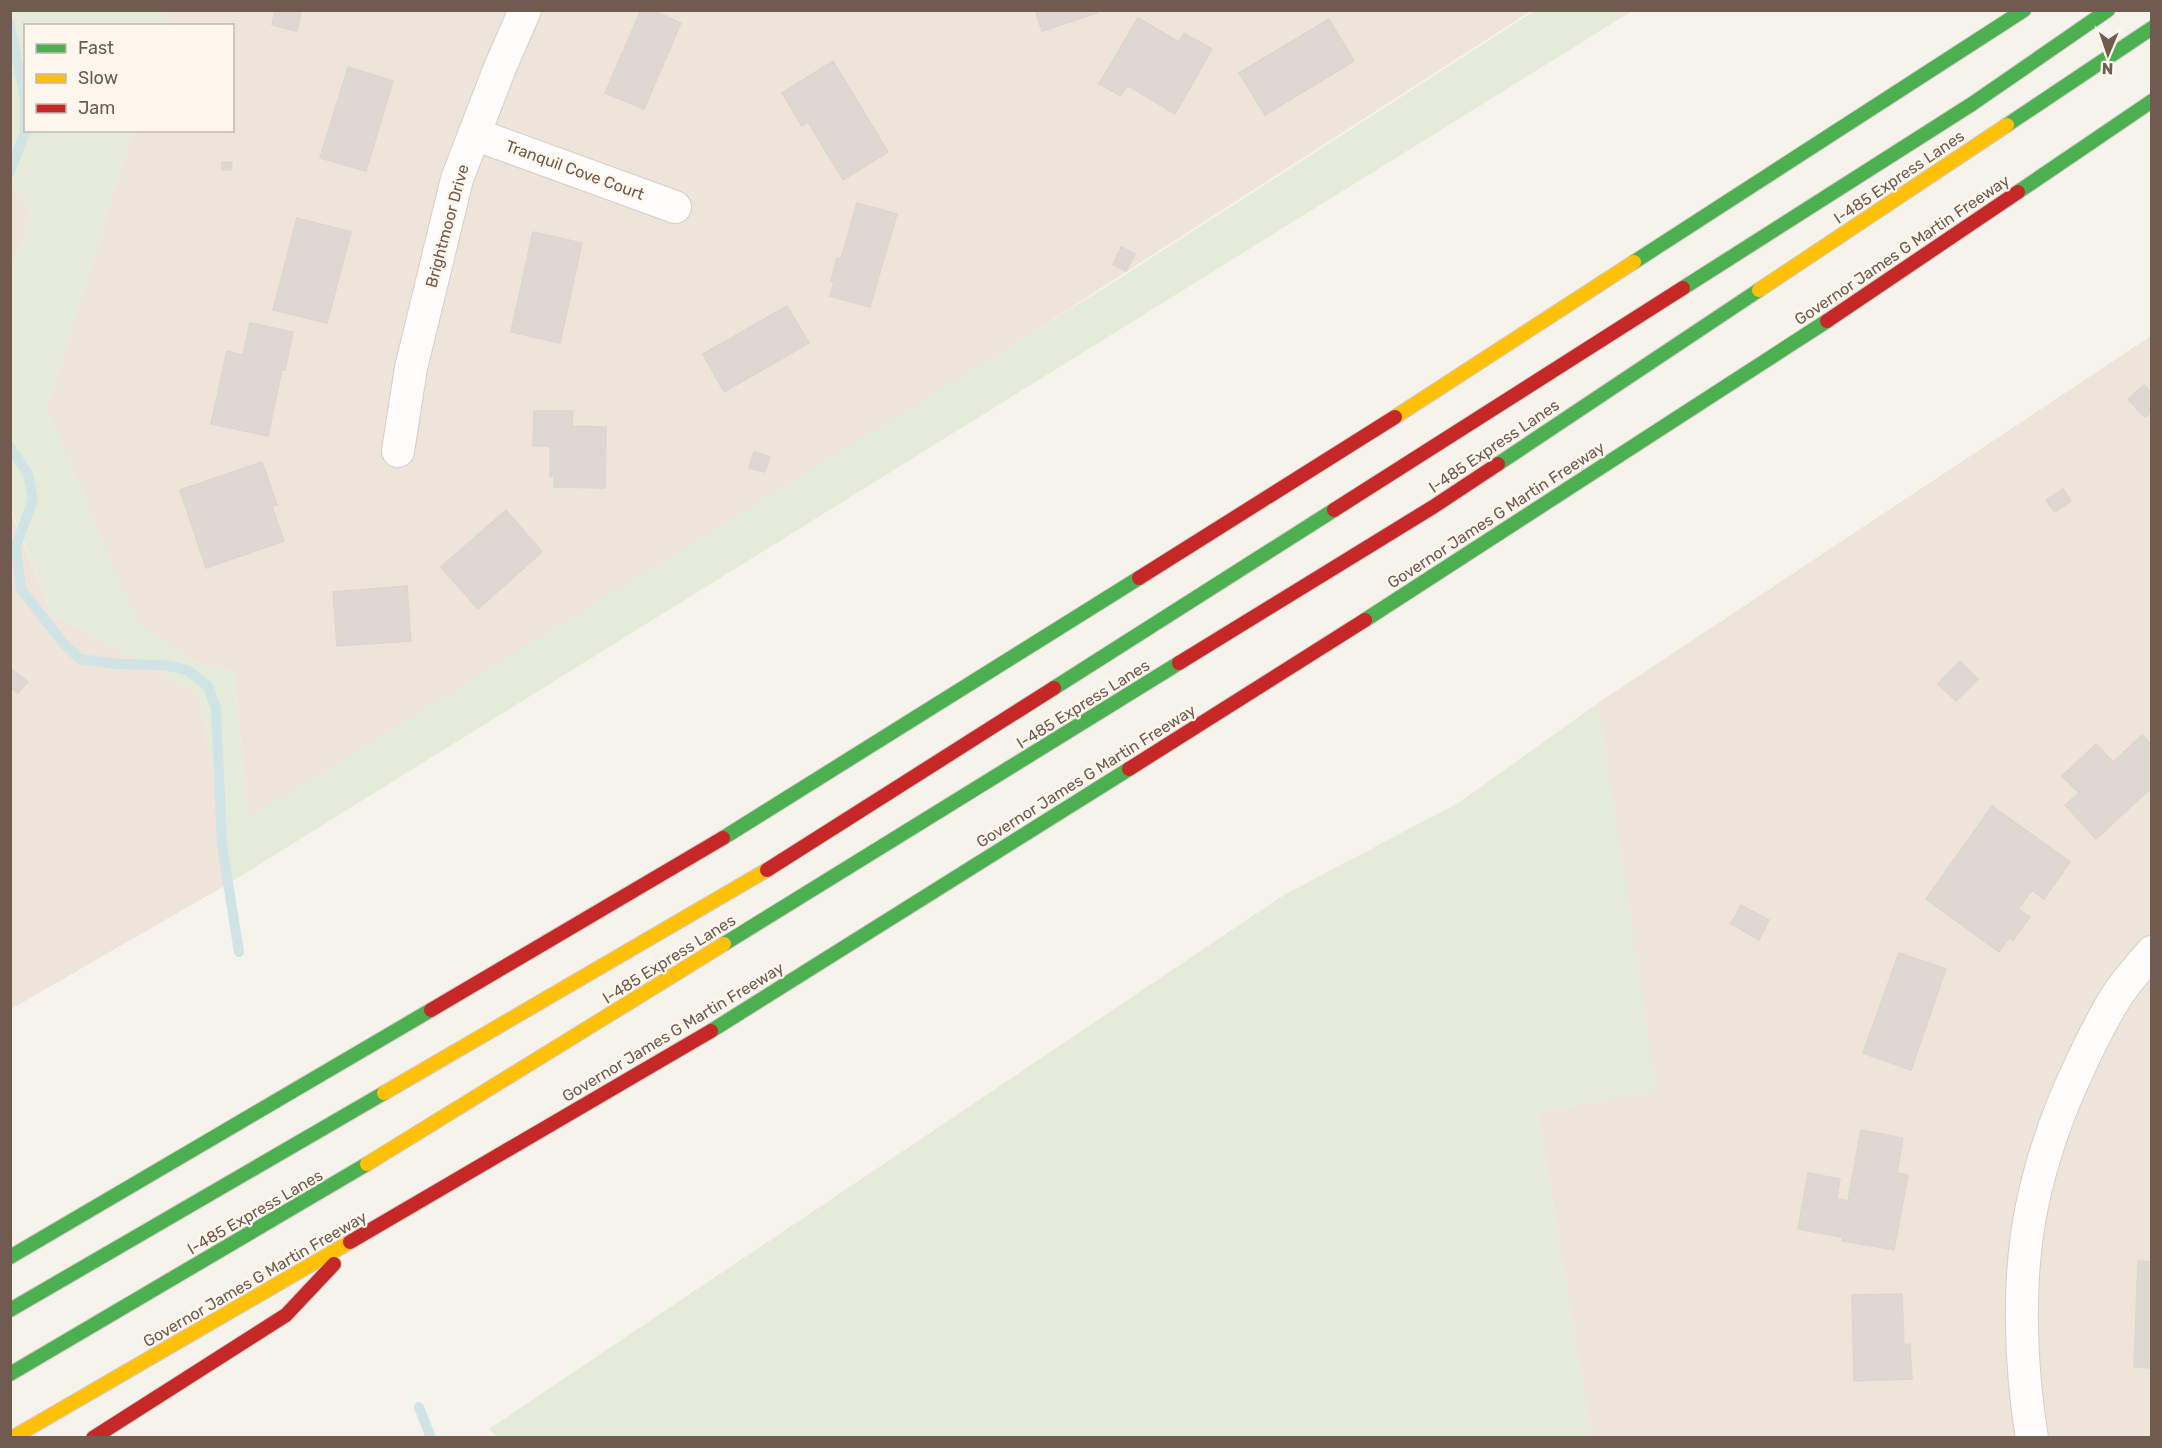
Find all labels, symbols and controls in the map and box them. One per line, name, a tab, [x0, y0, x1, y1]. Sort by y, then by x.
legend	[24, 24, 234, 132]
north arrow	[2078, 24, 2138, 84]
text: Fast	[78, 37, 114, 59]
text: N	[2101, 59, 2114, 78]
text: Slow	[78, 67, 118, 89]
text: Jam	[78, 97, 115, 119]
street label: I-485 Express Lanes	[1830, 126, 1968, 228]
street label: Tranquil Cove Court	[503, 136, 647, 204]
street label: Brightmoor Drive	[421, 162, 473, 290]
street label: Governor James G Martin Freeway	[1791, 171, 2013, 329]
street label: I-485 Express Lanes	[1425, 395, 1563, 497]
street label: Governor James G Martin Freeway	[1384, 437, 1608, 592]
street label: I-485 Express Lanes	[1013, 655, 1153, 753]
street label: Governor James G Martin Freeway	[973, 700, 1199, 852]
street label: I-485 Express Lanes	[599, 910, 739, 1008]
street label: Governor James G Martin Freeway	[559, 958, 787, 1106]
street label: I-485 Express Lanes	[184, 1165, 326, 1259]
street label: Governor James G Martin Freeway	[140, 1207, 370, 1351]

